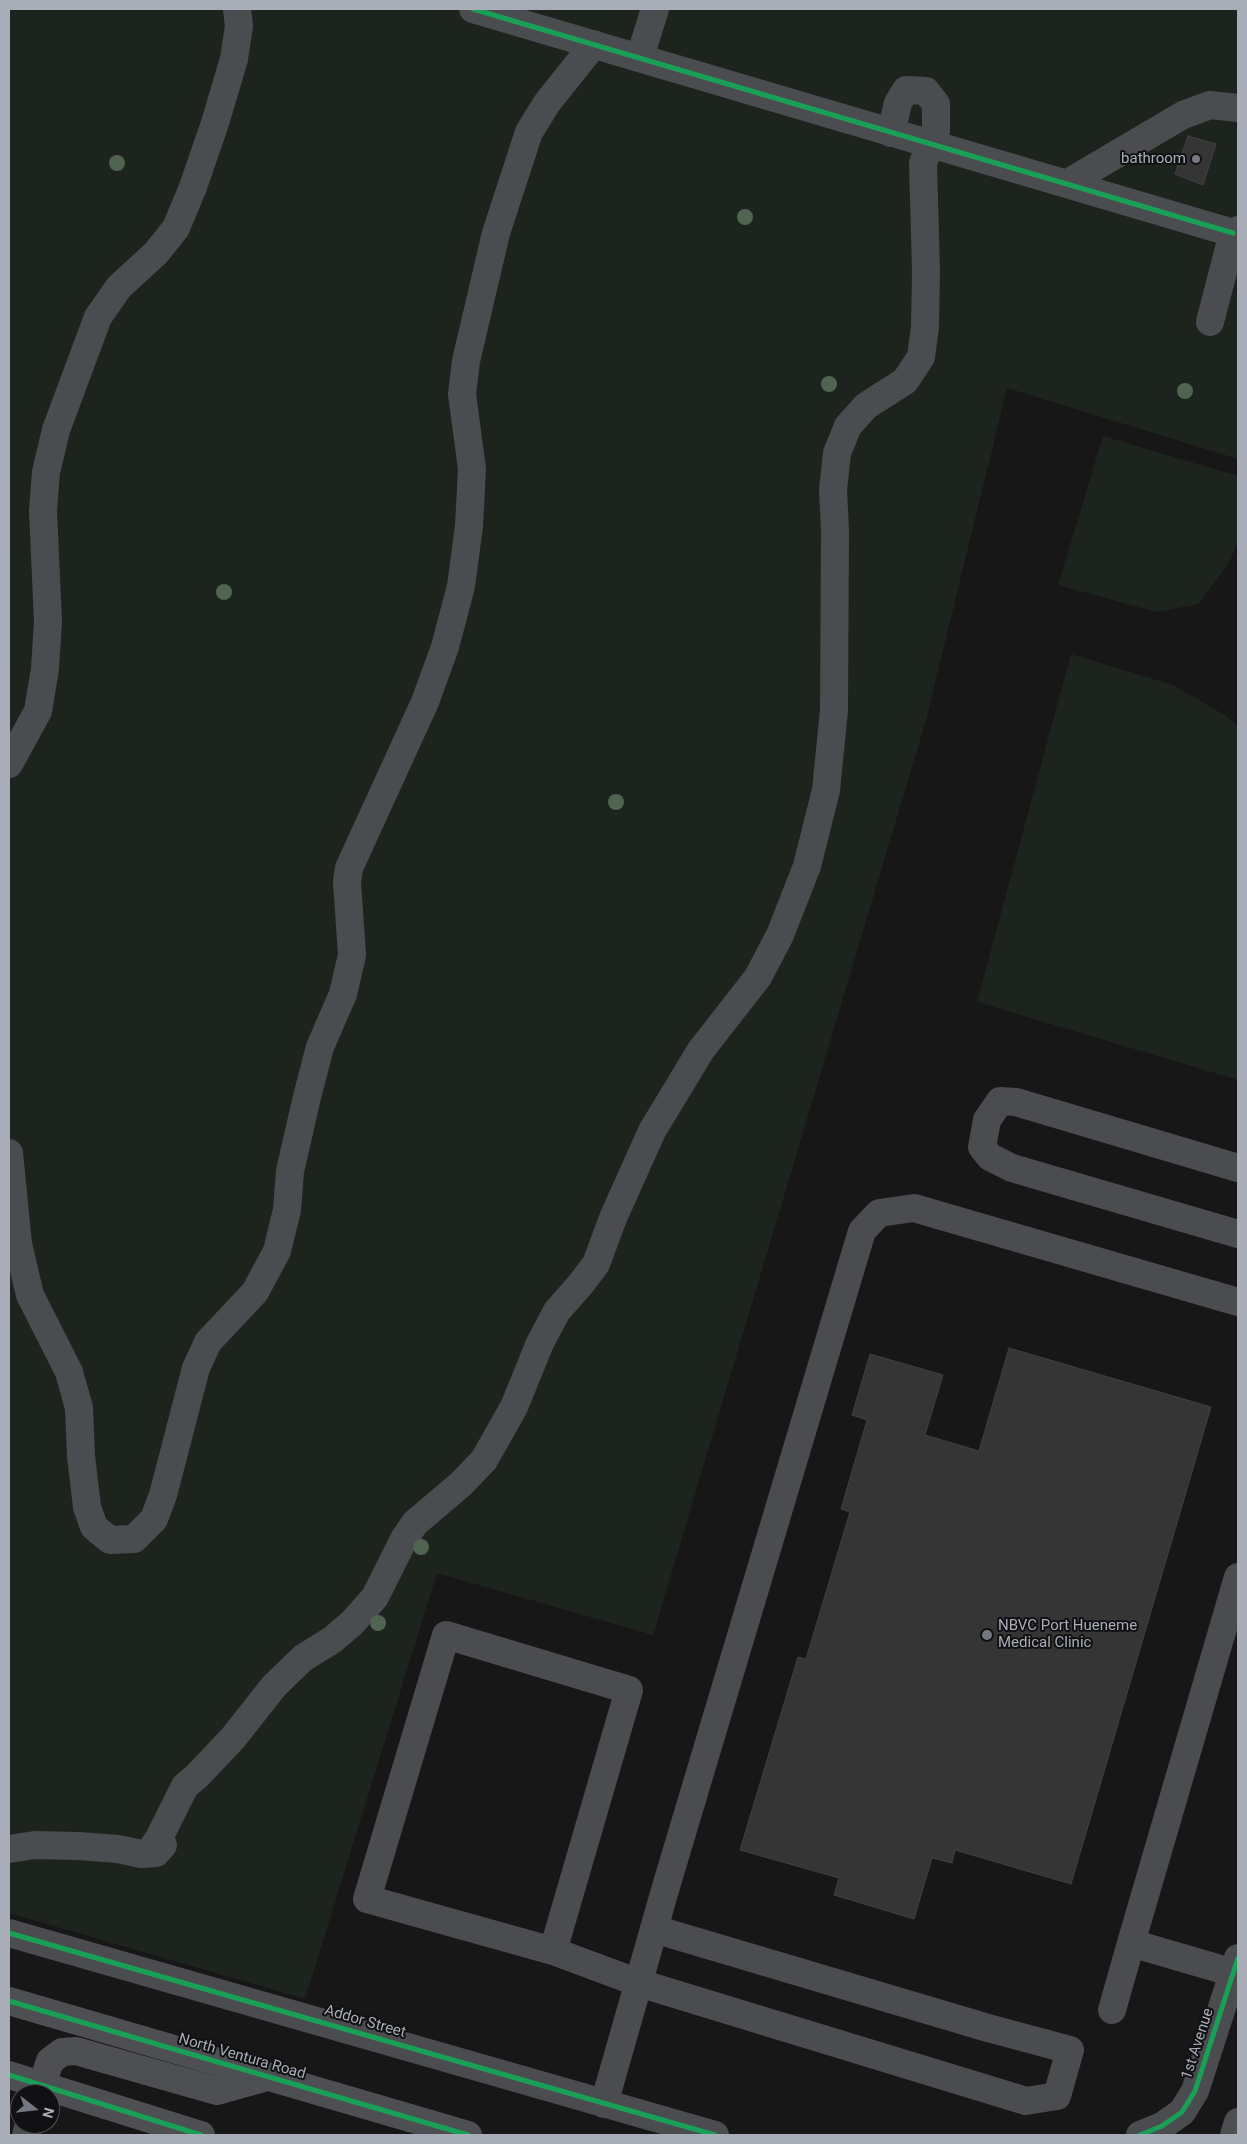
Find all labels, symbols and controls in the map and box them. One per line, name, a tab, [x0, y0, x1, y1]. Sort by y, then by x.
place label: bathroom	[1121, 150, 1186, 168]
marker: bathroom	[1190, 153, 1202, 165]
place label: NBVC Port Hueneme Medical Clinic	[998, 1617, 1137, 1652]
marker: NBVC Port Hueneme Medical Clinic	[980, 1628, 994, 1642]
street label: Addor Street	[322, 2002, 408, 2042]
street label: 1st Avenue	[1178, 2006, 1218, 2082]
street label: North Ventura Road	[176, 2030, 308, 2084]
north arrow	[10, 2084, 60, 2134]
text: N	[39, 2106, 58, 2120]

